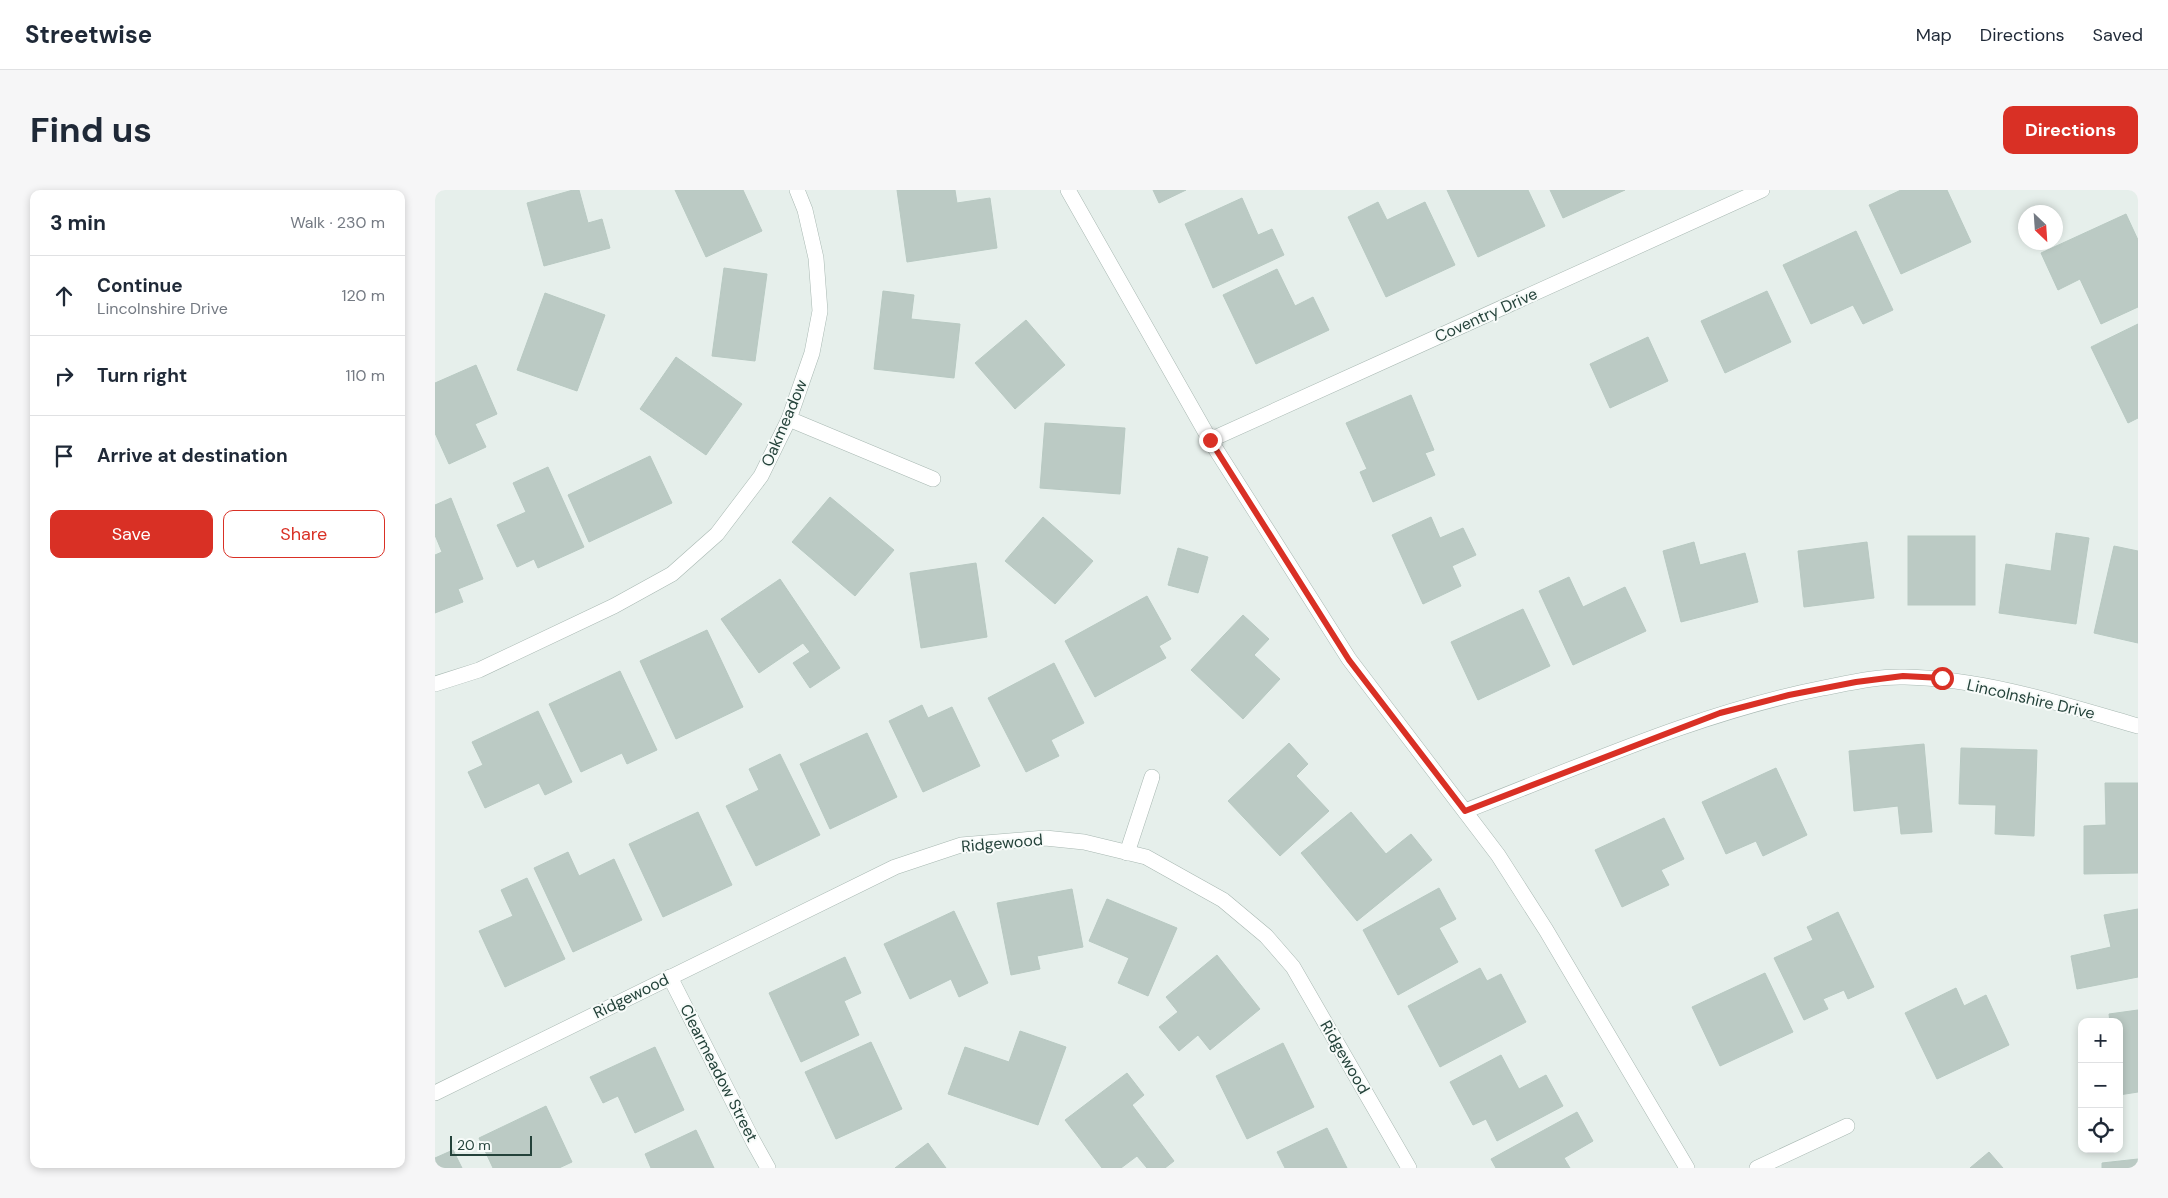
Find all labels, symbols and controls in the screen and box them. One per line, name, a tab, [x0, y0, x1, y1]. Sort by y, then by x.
text: Streetwise	[25, 19, 152, 50]
text: Map	[1916, 23, 1952, 47]
text: Directions	[1980, 23, 2065, 47]
text: Saved	[2093, 23, 2143, 47]
button: Directions	[2003, 106, 2138, 154]
text: Find us	[30, 107, 152, 153]
north arrow	[2018, 205, 2063, 250]
text: 3 min	[50, 209, 106, 237]
text: Walk · 230 m	[290, 212, 385, 233]
text: Continue	[97, 273, 183, 298]
icon: ahead	[50, 282, 78, 310]
street label: Coventry Drive	[1431, 283, 1541, 347]
text: 120 m	[341, 285, 385, 306]
text: Lincolnshire Drive	[97, 298, 228, 319]
icon: right	[50, 362, 78, 390]
text: Turn right	[97, 363, 187, 388]
text: 110 m	[346, 365, 385, 386]
street label: Oakmeadow	[756, 376, 812, 470]
route end	[1199, 429, 1222, 452]
icon: arrive	[50, 442, 78, 470]
text: Arrive at destination	[97, 443, 288, 468]
button: Save	[50, 510, 213, 558]
button: Share	[223, 510, 385, 558]
route start	[1931, 667, 1954, 690]
street label: Lincolnshire Drive	[1965, 674, 2097, 724]
street label: Ridgewood	[960, 829, 1044, 857]
street label: Ridgewood	[590, 969, 672, 1023]
street label: Clearmeadow Street	[675, 1001, 763, 1145]
street label: Ridgewood	[1315, 1016, 1375, 1098]
map controls	[2078, 1018, 2123, 1153]
button: +	[2078, 1018, 2123, 1063]
button: −	[2078, 1063, 2123, 1108]
button: locate	[2078, 1108, 2123, 1153]
scale bar	[450, 1133, 533, 1156]
text: 20 m	[457, 1136, 491, 1154]

